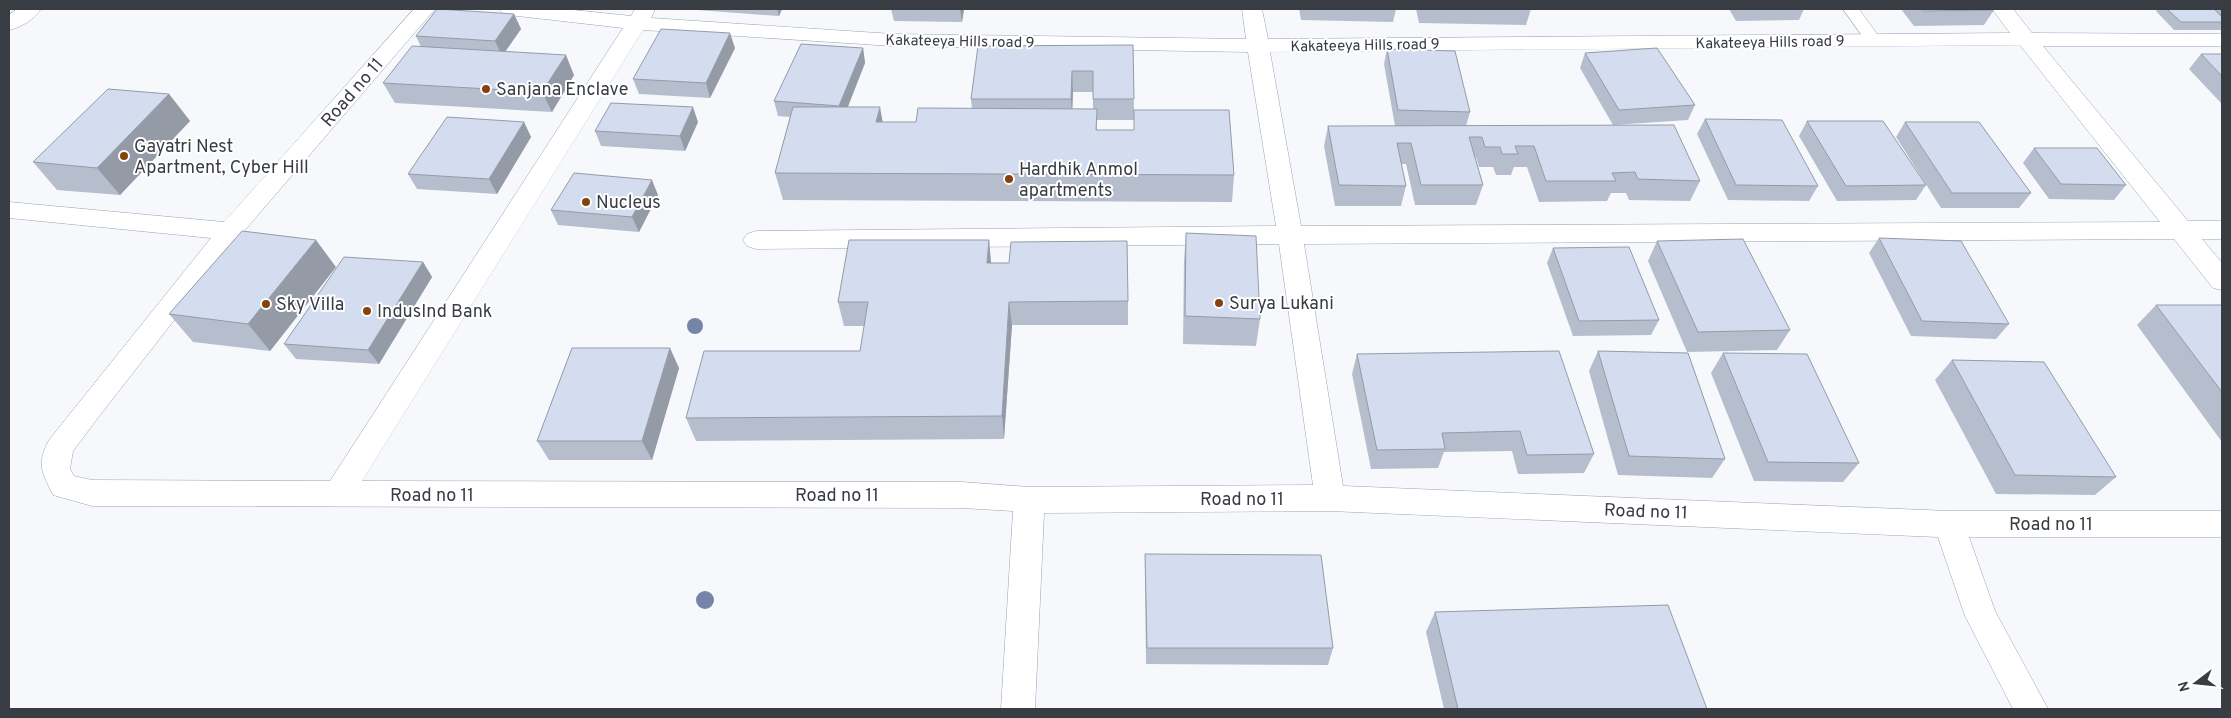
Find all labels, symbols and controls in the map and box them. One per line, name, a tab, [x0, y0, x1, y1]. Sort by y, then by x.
street label: Kakateeya Hills road 9	[885, 32, 1035, 53]
street label: Kakateeya Hills road 9	[1695, 33, 1845, 54]
street label: Kakateeya Hills road 9	[1290, 36, 1440, 57]
street label: Road no 11	[317, 54, 389, 132]
place label: Sanjana Enclave	[496, 79, 628, 102]
marker: Sanjana Enclave	[480, 83, 492, 95]
place label: Gayatri Nest Apartment, Cyber Hill	[134, 136, 309, 180]
marker: Gayatri Nest Apartment, Cyber Hill	[118, 150, 130, 162]
place label: Hardhik Anmol apartments	[1019, 159, 1138, 203]
marker: Hardhik Anmol apartments	[1003, 173, 1015, 185]
place label: Nucleus	[596, 192, 661, 215]
marker: Nucleus	[580, 196, 592, 208]
place label: Surya Lukani	[1229, 293, 1334, 316]
place label: Sky Villa	[276, 294, 344, 317]
marker: Surya Lukani	[1213, 297, 1225, 309]
marker: Sky Villa	[260, 298, 272, 310]
place label: IndusInd Bank	[377, 301, 492, 324]
marker: IndusInd Bank	[361, 305, 373, 317]
street label: Road no 11	[390, 485, 474, 508]
street label: Road no 11	[795, 485, 879, 508]
street label: Road no 11	[1200, 489, 1284, 512]
street label: Road no 11	[1604, 500, 1688, 525]
street label: Road no 11	[2009, 514, 2093, 537]
north arrow	[2171, 658, 2221, 708]
text: N	[2175, 679, 2195, 693]

